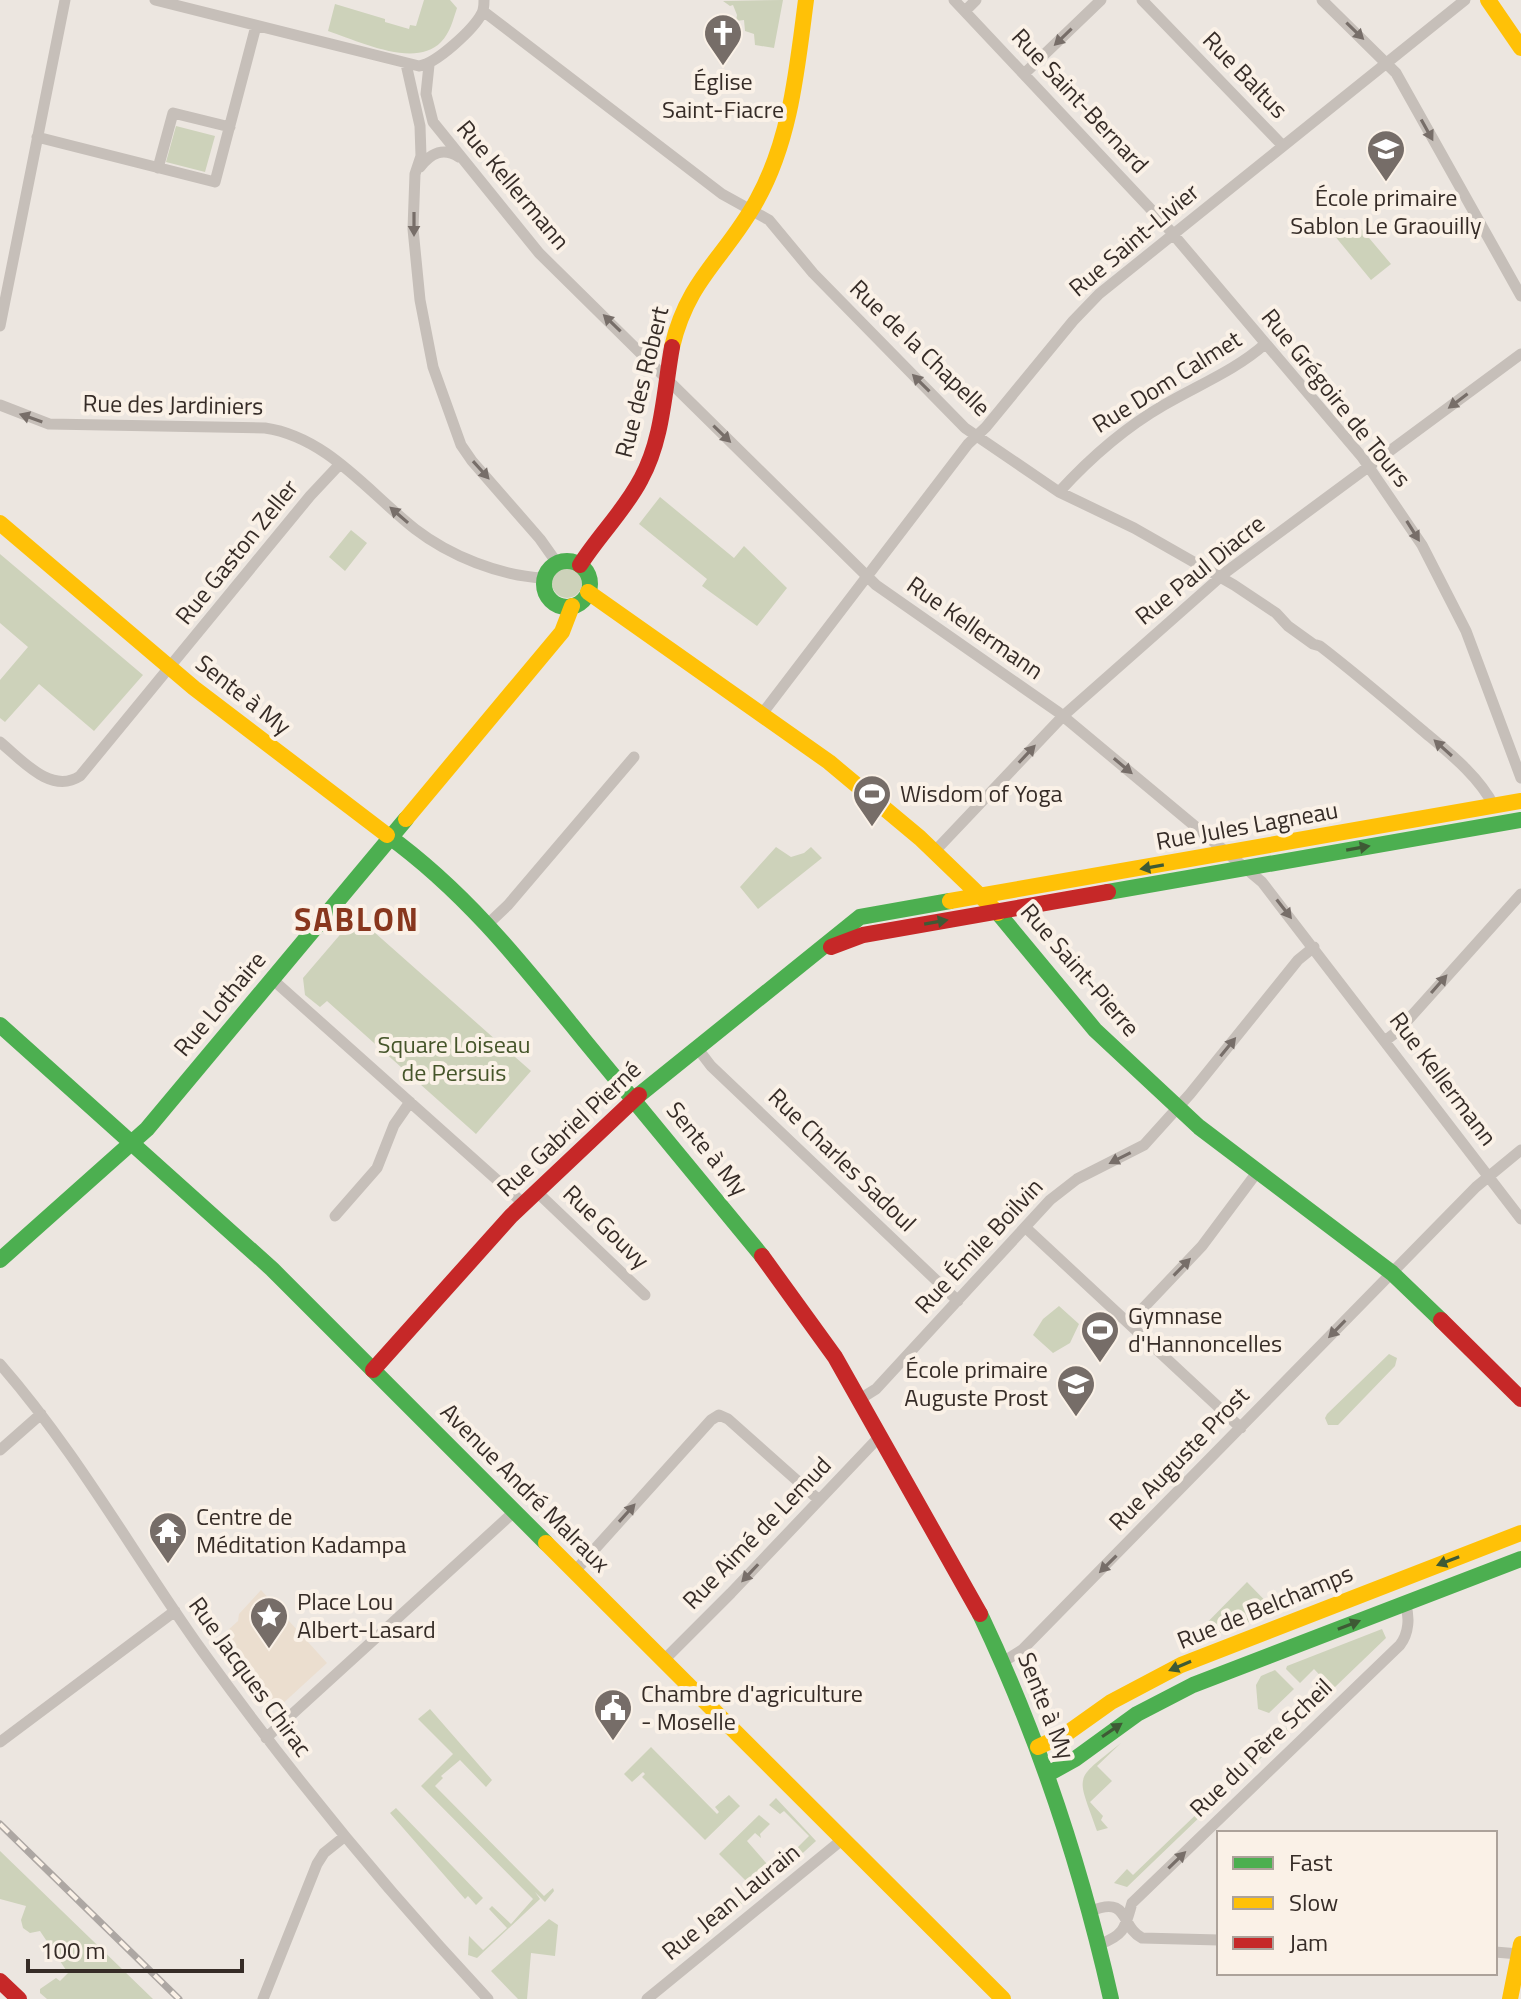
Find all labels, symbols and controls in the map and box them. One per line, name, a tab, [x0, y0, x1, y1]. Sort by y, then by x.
church icon: Église Saint-Fiacre	[702, 12, 744, 67]
street label: Rue Saint-Bernard	[1004, 20, 1158, 181]
street label: Rue Baltus	[1195, 22, 1297, 126]
one-way arrow	[1345, 22, 1364, 40]
one-way arrow	[1054, 27, 1073, 45]
place label: Église Saint-Fiacre	[662, 63, 784, 127]
street label: Rue Kellermann	[449, 112, 579, 257]
one-way arrow	[1420, 119, 1434, 141]
school or university icon: École primaire Sablon Le Graouilly	[1365, 128, 1407, 183]
street label: Rue Saint-Livier	[1060, 174, 1206, 305]
place label: École primaire Sablon Le Graouilly	[1290, 179, 1482, 243]
one-way arrow	[408, 212, 420, 237]
street label: Rue de la Chapelle	[842, 271, 999, 424]
street label: Rue Grégoire de Tours	[1253, 300, 1420, 495]
street label: Rue des Robert	[605, 302, 677, 461]
one-way arrow	[603, 315, 622, 333]
street label: Rue Dom Calmet	[1085, 321, 1248, 441]
one-way arrow	[912, 374, 930, 393]
street label: Rue des Jardiniers	[82, 384, 264, 424]
one-way arrow	[1448, 392, 1469, 408]
one-way arrow	[19, 411, 43, 423]
one-way arrow	[712, 424, 731, 443]
one-way arrow	[471, 461, 489, 480]
street label: Rue Gaston Zeller	[166, 471, 306, 632]
street label: Rue Paul Diacre	[1127, 506, 1272, 633]
one-way arrow	[389, 507, 409, 524]
one-way arrow	[1405, 521, 1420, 542]
street label: Rue Kellermann	[900, 567, 1051, 688]
street label: Sente à My	[188, 645, 299, 743]
one-way arrow	[1434, 740, 1453, 758]
one-way arrow	[1018, 744, 1036, 763]
one-way arrow	[1113, 757, 1133, 774]
sports icon: Wisdom of Yoga	[851, 773, 893, 828]
place label: Wisdom of Yoga	[900, 775, 1063, 811]
street label: Rue Jules Lagneau	[1153, 791, 1341, 859]
one-way arrow	[1346, 842, 1371, 854]
one-way arrow	[1139, 861, 1164, 873]
district label: SABLON	[294, 895, 420, 943]
street label: Rue Saint-Pierre	[1013, 895, 1149, 1044]
one-way arrow	[1275, 899, 1291, 919]
one-way arrow	[924, 916, 949, 928]
street label: Rue Lothaire	[164, 943, 274, 1064]
one-way arrow	[1430, 974, 1448, 994]
street label: Rue Kellermann	[1381, 1004, 1506, 1153]
park label: Square Loiseau de Persuis	[377, 1026, 531, 1090]
one-way arrow	[1219, 1037, 1236, 1057]
street label: Rue Gabriel Pierné	[488, 1052, 649, 1205]
street label: Rue Charles Sadoul	[760, 1079, 925, 1240]
street label: Sente à My	[658, 1093, 758, 1204]
one-way arrow	[1109, 1151, 1132, 1164]
street label: Rue Émile Boilvin	[906, 1169, 1051, 1321]
street label: Rue Gouvy	[555, 1176, 658, 1277]
one-way arrow	[1173, 1258, 1191, 1277]
place label: Gymnase d'Hannoncelles	[1128, 1297, 1282, 1361]
sports icon: Gymnase d'Hannoncelles	[1079, 1309, 1121, 1364]
one-way arrow	[1329, 1319, 1347, 1338]
place label: École primaire Auguste Prost	[904, 1351, 1049, 1415]
school or university icon: École primaire Auguste Prost	[1055, 1363, 1097, 1418]
street label: Rue Auguste Prost	[1100, 1378, 1257, 1539]
street label: Avenue André Malraux	[433, 1394, 619, 1581]
street label: Rue Aimé de Lemud	[674, 1448, 839, 1617]
place label: Centre de Méditation Kadampa	[196, 1498, 406, 1562]
one-way arrow	[618, 1504, 635, 1524]
temple icon: Centre de Méditation Kadampa	[147, 1510, 189, 1565]
one-way arrow	[1099, 1554, 1118, 1572]
street label: Rue de Belchamps	[1171, 1554, 1358, 1658]
one-way arrow	[1436, 1555, 1460, 1568]
one-way arrow	[742, 1563, 760, 1582]
place label: Place Lou Albert-Lasard	[297, 1583, 436, 1647]
street label: Rue Jacques Chirac	[180, 1589, 321, 1764]
place icon: Place Lou Albert-Lasard	[248, 1595, 290, 1650]
one-way arrow	[1337, 1618, 1361, 1631]
street label: Sente à My	[1009, 1647, 1085, 1765]
one-way arrow	[1168, 1659, 1192, 1673]
street label: Rue du Père Scheil	[1181, 1670, 1340, 1825]
place label: Chambre d'agriculture - Moselle	[641, 1675, 863, 1739]
public building icon: Chambre d'agriculture - Moselle	[592, 1687, 634, 1742]
one-way arrow	[1102, 1723, 1123, 1738]
legend	[1217, 1831, 1497, 1975]
street label: Rue Jean Laurain	[653, 1834, 807, 1968]
text: Fast	[1289, 1844, 1333, 1880]
one-way arrow	[1167, 1851, 1186, 1869]
text: Slow	[1289, 1884, 1338, 1920]
scale bar	[28, 1923, 242, 1973]
text: Jam	[1289, 1924, 1328, 1960]
text: 100 m	[40, 1932, 106, 1968]

